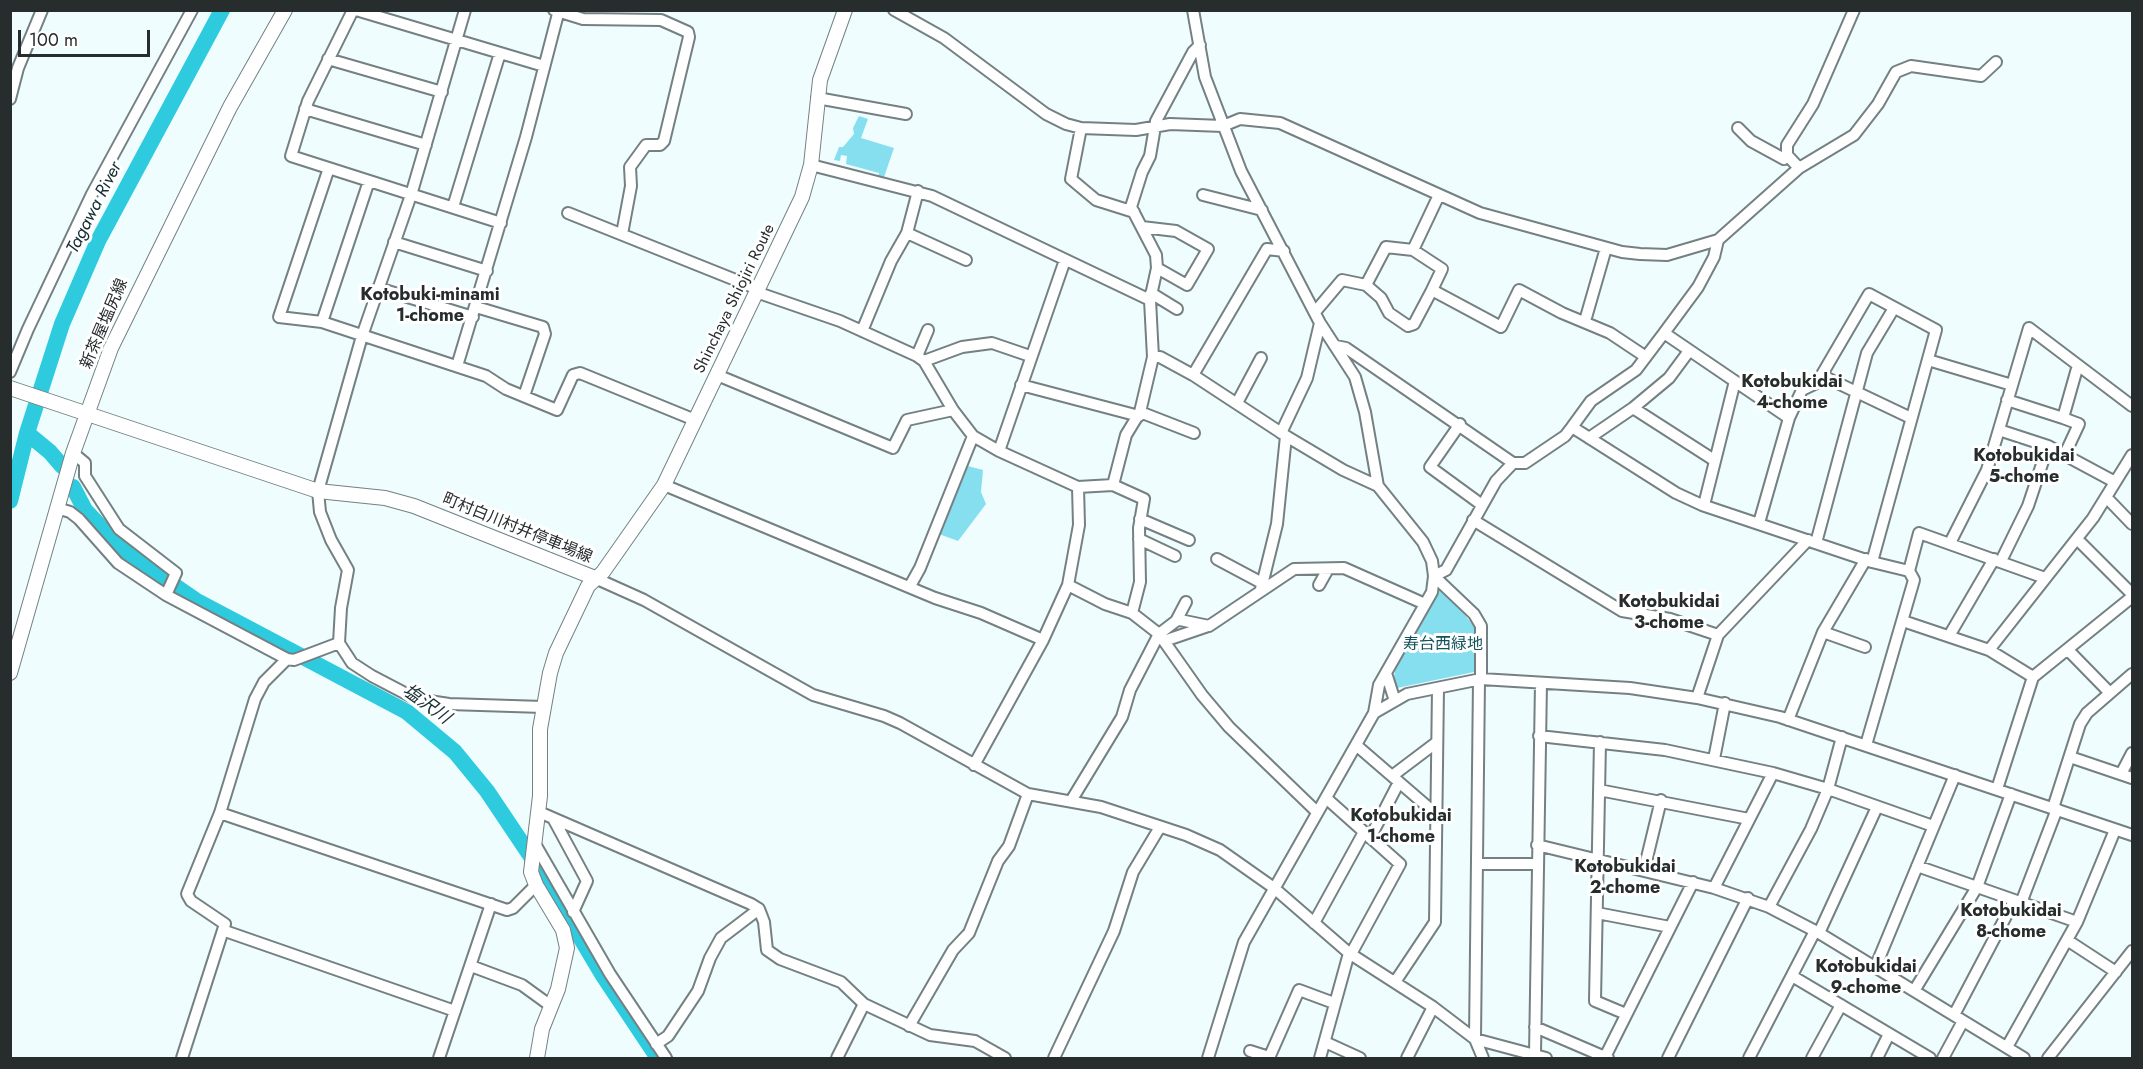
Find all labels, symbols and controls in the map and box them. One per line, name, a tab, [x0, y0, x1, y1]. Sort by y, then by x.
scale bar	[21, 18, 153, 56]
text: 100 m	[29, 27, 78, 53]
water label: Tagawa River	[63, 159, 127, 257]
street label: Shinchaya Shiojiri Route	[690, 221, 780, 377]
street label: 新茶屋塩尻線	[77, 276, 133, 372]
district label: Kotobuki-minami 1-chome	[360, 285, 500, 328]
district label: Kotobukidai 4-chome	[1741, 372, 1843, 415]
district label: Kotobukidai 5-chome	[1973, 446, 2075, 488]
street label: 町村白川村井停車場線	[439, 490, 595, 568]
district label: Kotobukidai 3-chome	[1618, 592, 1720, 634]
park label: 寿台西緑地	[1403, 635, 1483, 655]
water label: 塩沢川	[398, 680, 454, 730]
district label: Kotobukidai 1-chome	[1350, 806, 1452, 848]
district label: Kotobukidai 2-chome	[1574, 857, 1676, 900]
district label: Kotobukidai 8-chome	[1960, 901, 2062, 944]
district label: Kotobukidai 9-chome	[1815, 957, 1917, 1000]

